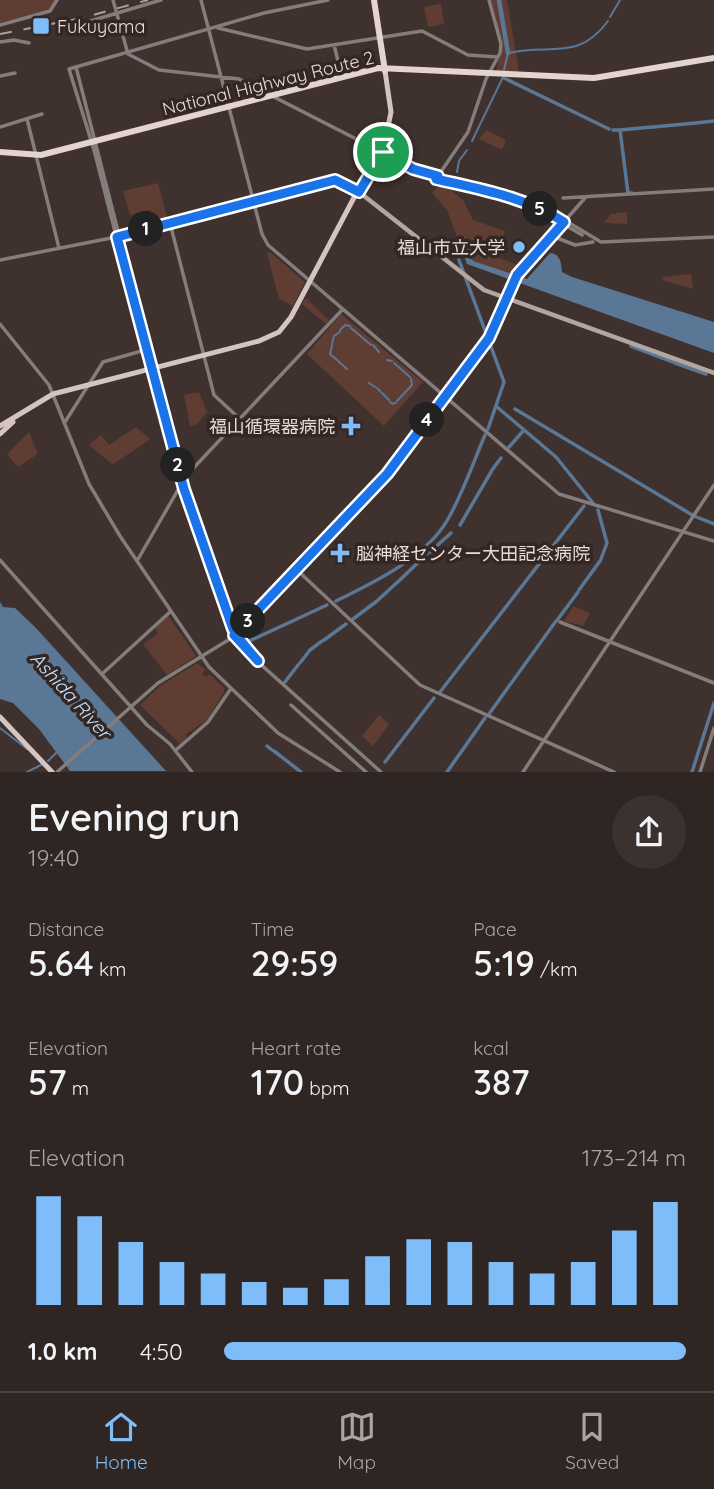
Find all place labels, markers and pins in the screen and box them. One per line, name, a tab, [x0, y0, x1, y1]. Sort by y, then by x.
place label: Fukuyama	[57, 15, 145, 38]
marker: Fukuyama	[31, 16, 51, 36]
pin	[353, 122, 413, 182]
pin: 5	[522, 192, 558, 227]
pin: 1	[128, 212, 164, 246]
place label: 福山市立大学	[397, 236, 505, 259]
marker: 福山市立大学	[511, 239, 527, 255]
pin: 4	[410, 402, 444, 438]
place label: 福山循環器病院	[209, 415, 335, 438]
marker: 福山循環器病院	[341, 416, 361, 436]
pin: 2	[160, 448, 196, 482]
place label: 脳神経センター大田記念病院	[356, 542, 590, 565]
marker: 脳神経センター大田記念病院	[330, 543, 350, 563]
pin: 3	[230, 604, 266, 638]

